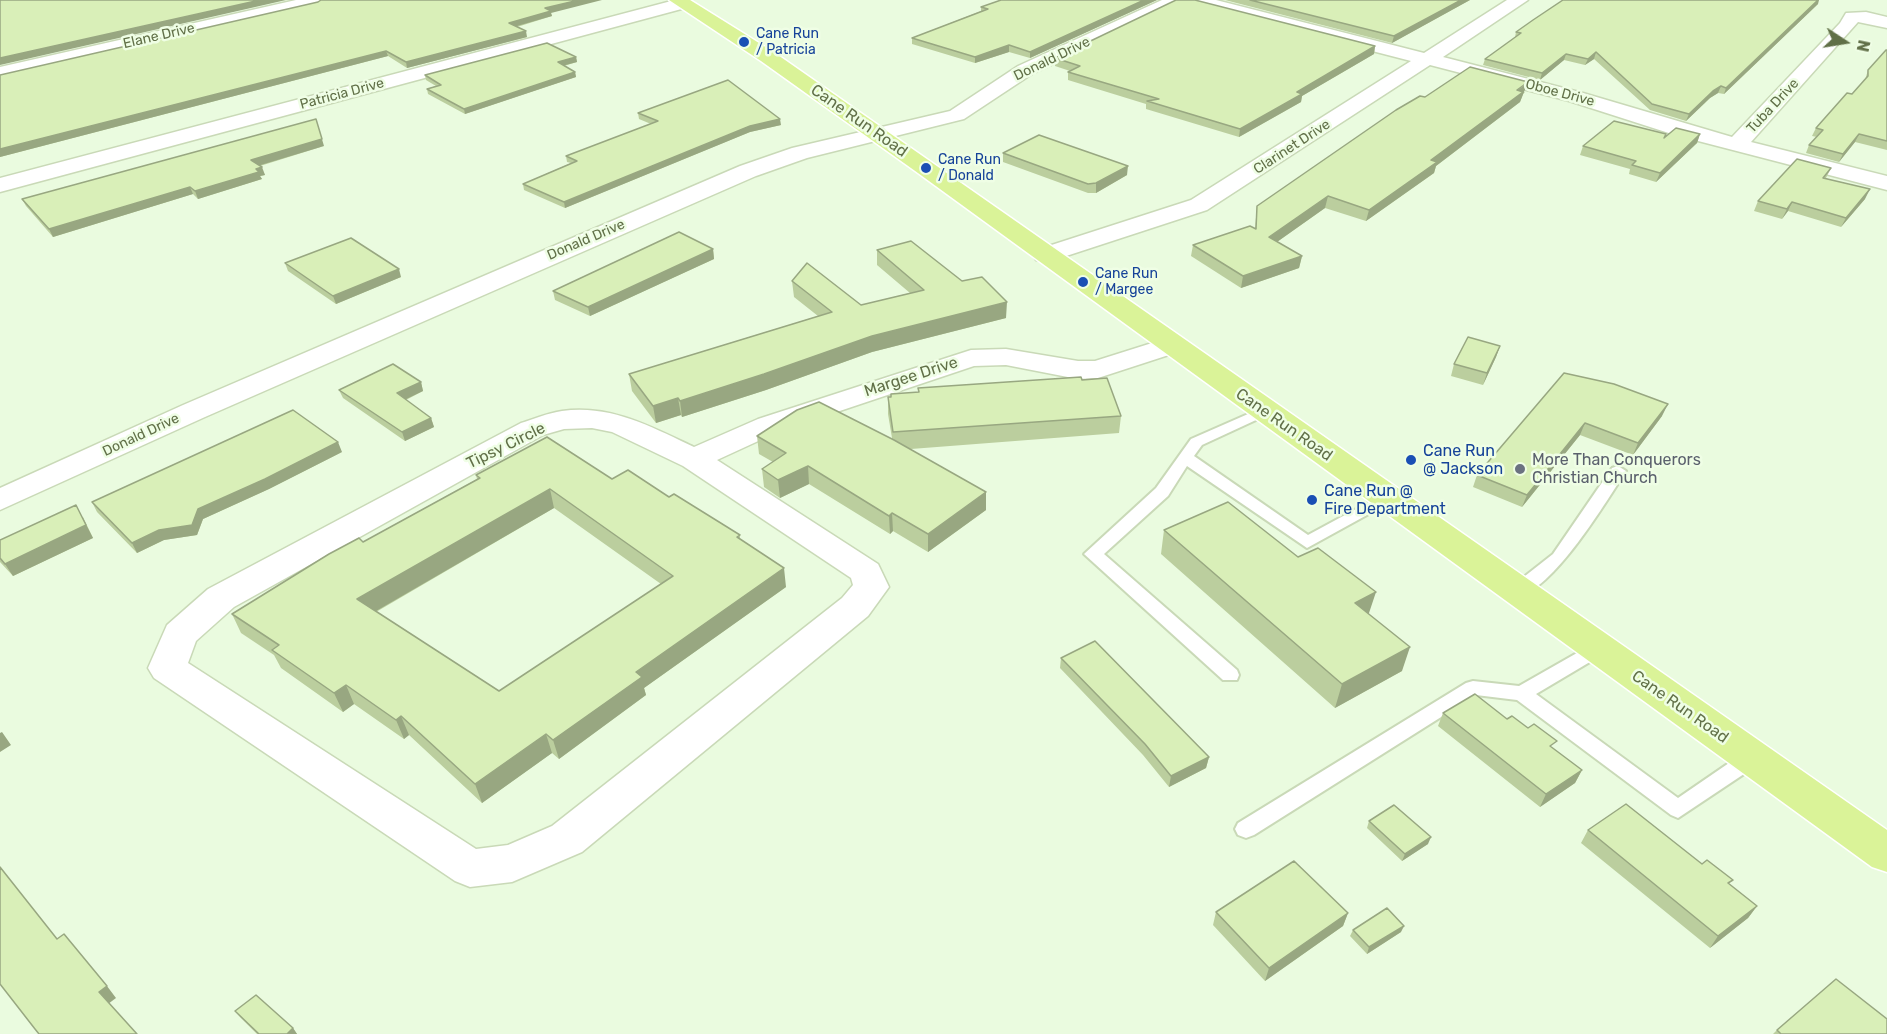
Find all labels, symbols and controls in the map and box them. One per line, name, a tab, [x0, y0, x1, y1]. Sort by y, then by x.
north arrow	[1815, 12, 1875, 72]
street label: Elane Drive	[122, 20, 196, 52]
place label: Cane Run / Patricia	[756, 26, 819, 58]
street label: Donald Drive	[1011, 33, 1093, 85]
marker: Cane Run / Patricia	[737, 35, 751, 49]
text: N	[1853, 38, 1874, 53]
street label: Patricia Drive	[298, 75, 386, 113]
street label: Tuba Drive	[1743, 75, 1803, 137]
street label: Oboe Drive	[1524, 76, 1596, 110]
street label: Cane Run Road	[807, 81, 911, 161]
street label: Clarinet Drive	[1251, 116, 1333, 178]
place label: Cane Run / Donald	[938, 152, 1001, 184]
marker: Cane Run / Donald	[919, 161, 933, 175]
street label: Donald Drive	[545, 216, 627, 264]
place label: Cane Run / Margee	[1095, 266, 1158, 298]
marker: Cane Run / Margee	[1076, 275, 1090, 289]
street label: Margee Drive	[862, 353, 960, 401]
street label: Cane Run Road	[1232, 385, 1336, 465]
street label: Donald Drive	[100, 410, 182, 460]
street label: Tipsy Circle	[463, 419, 549, 473]
place label: Cane Run @ Jackson	[1423, 441, 1503, 479]
place label: More Than Conquerors Christian Church	[1532, 450, 1701, 488]
marker: Cane Run @ Jackson	[1404, 453, 1418, 467]
marker: More Than Conquerors Christian Church	[1513, 462, 1527, 476]
place label: Cane Run @ Fire Department	[1324, 481, 1446, 519]
marker: Cane Run @ Fire Department	[1305, 493, 1319, 507]
street label: Cane Run Road	[1628, 667, 1732, 747]

